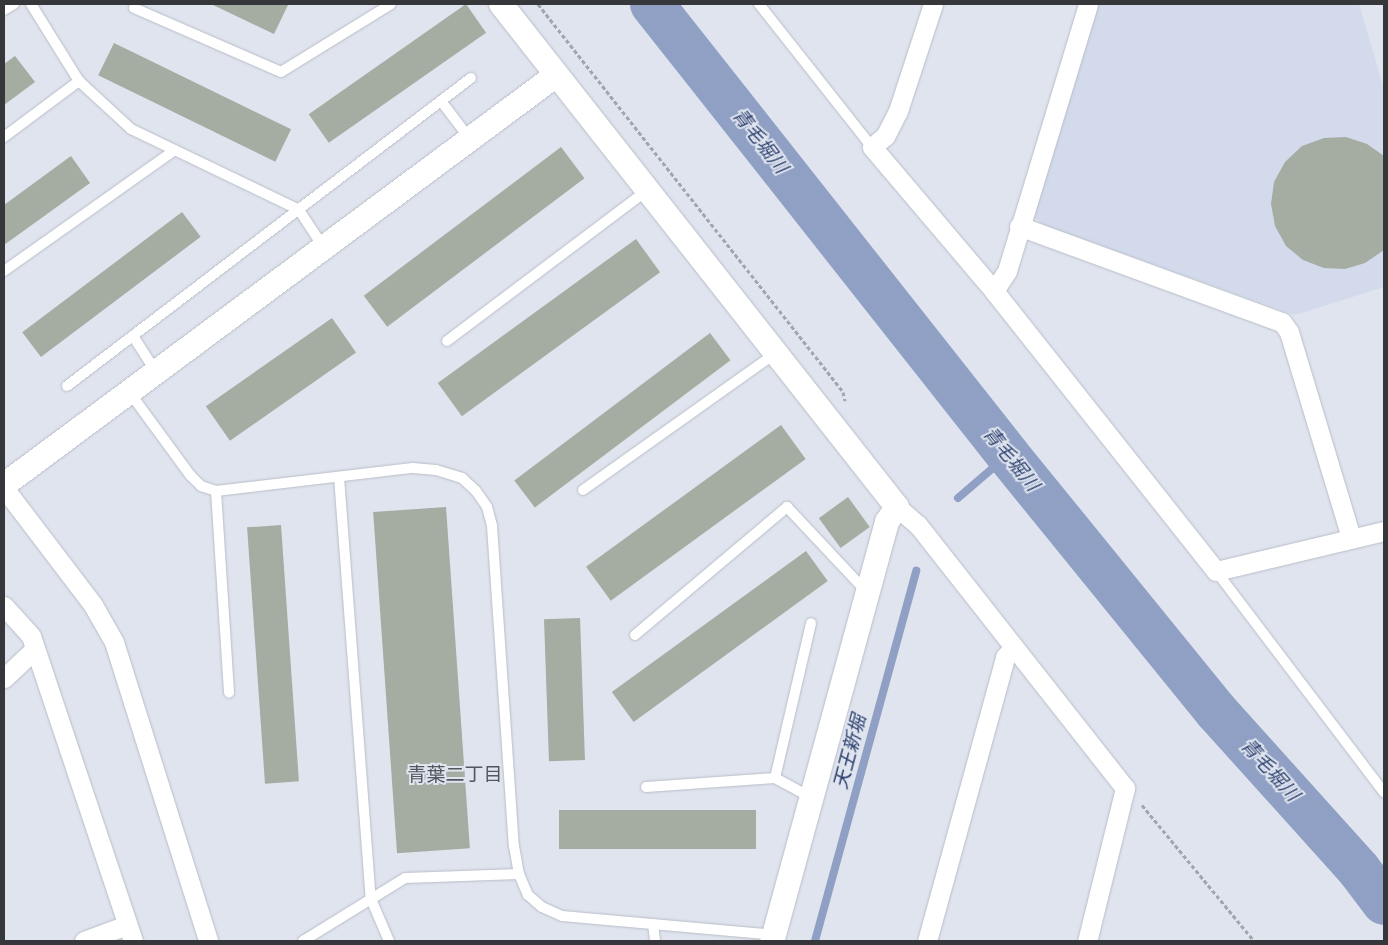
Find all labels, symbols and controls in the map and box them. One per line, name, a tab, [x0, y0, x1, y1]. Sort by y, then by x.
water label: 青毛堀川	[728, 104, 792, 178]
water label: 青毛堀川	[978, 422, 1044, 496]
water label: 天王新堀	[829, 712, 871, 792]
water label: 青毛堀川	[1236, 734, 1304, 806]
district label: 青葉二丁目	[408, 764, 502, 786]

